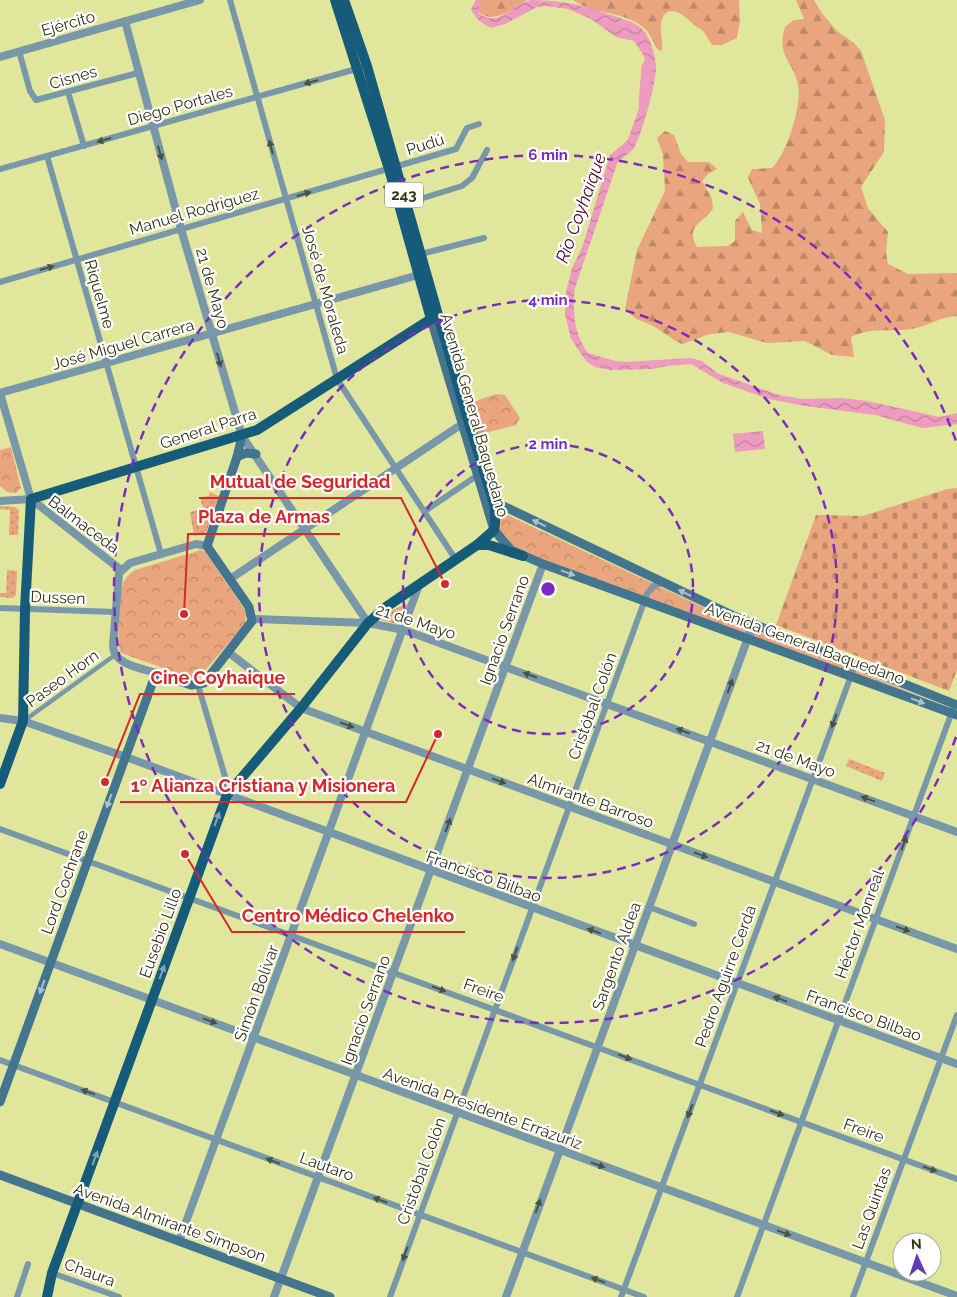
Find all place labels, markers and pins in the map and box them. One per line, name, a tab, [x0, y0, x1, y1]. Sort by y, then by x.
callout: Mutual de Seguridad	[199, 465, 401, 498]
callout: Plaza de Armas	[188, 501, 340, 534]
centre of rings	[539, 580, 557, 598]
callout: Cine Coyhaique	[140, 661, 295, 694]
callout: 1º Alianza Cristiana y Misionera	[120, 769, 406, 802]
callout: Centro Médico Chelenko	[232, 899, 465, 932]

